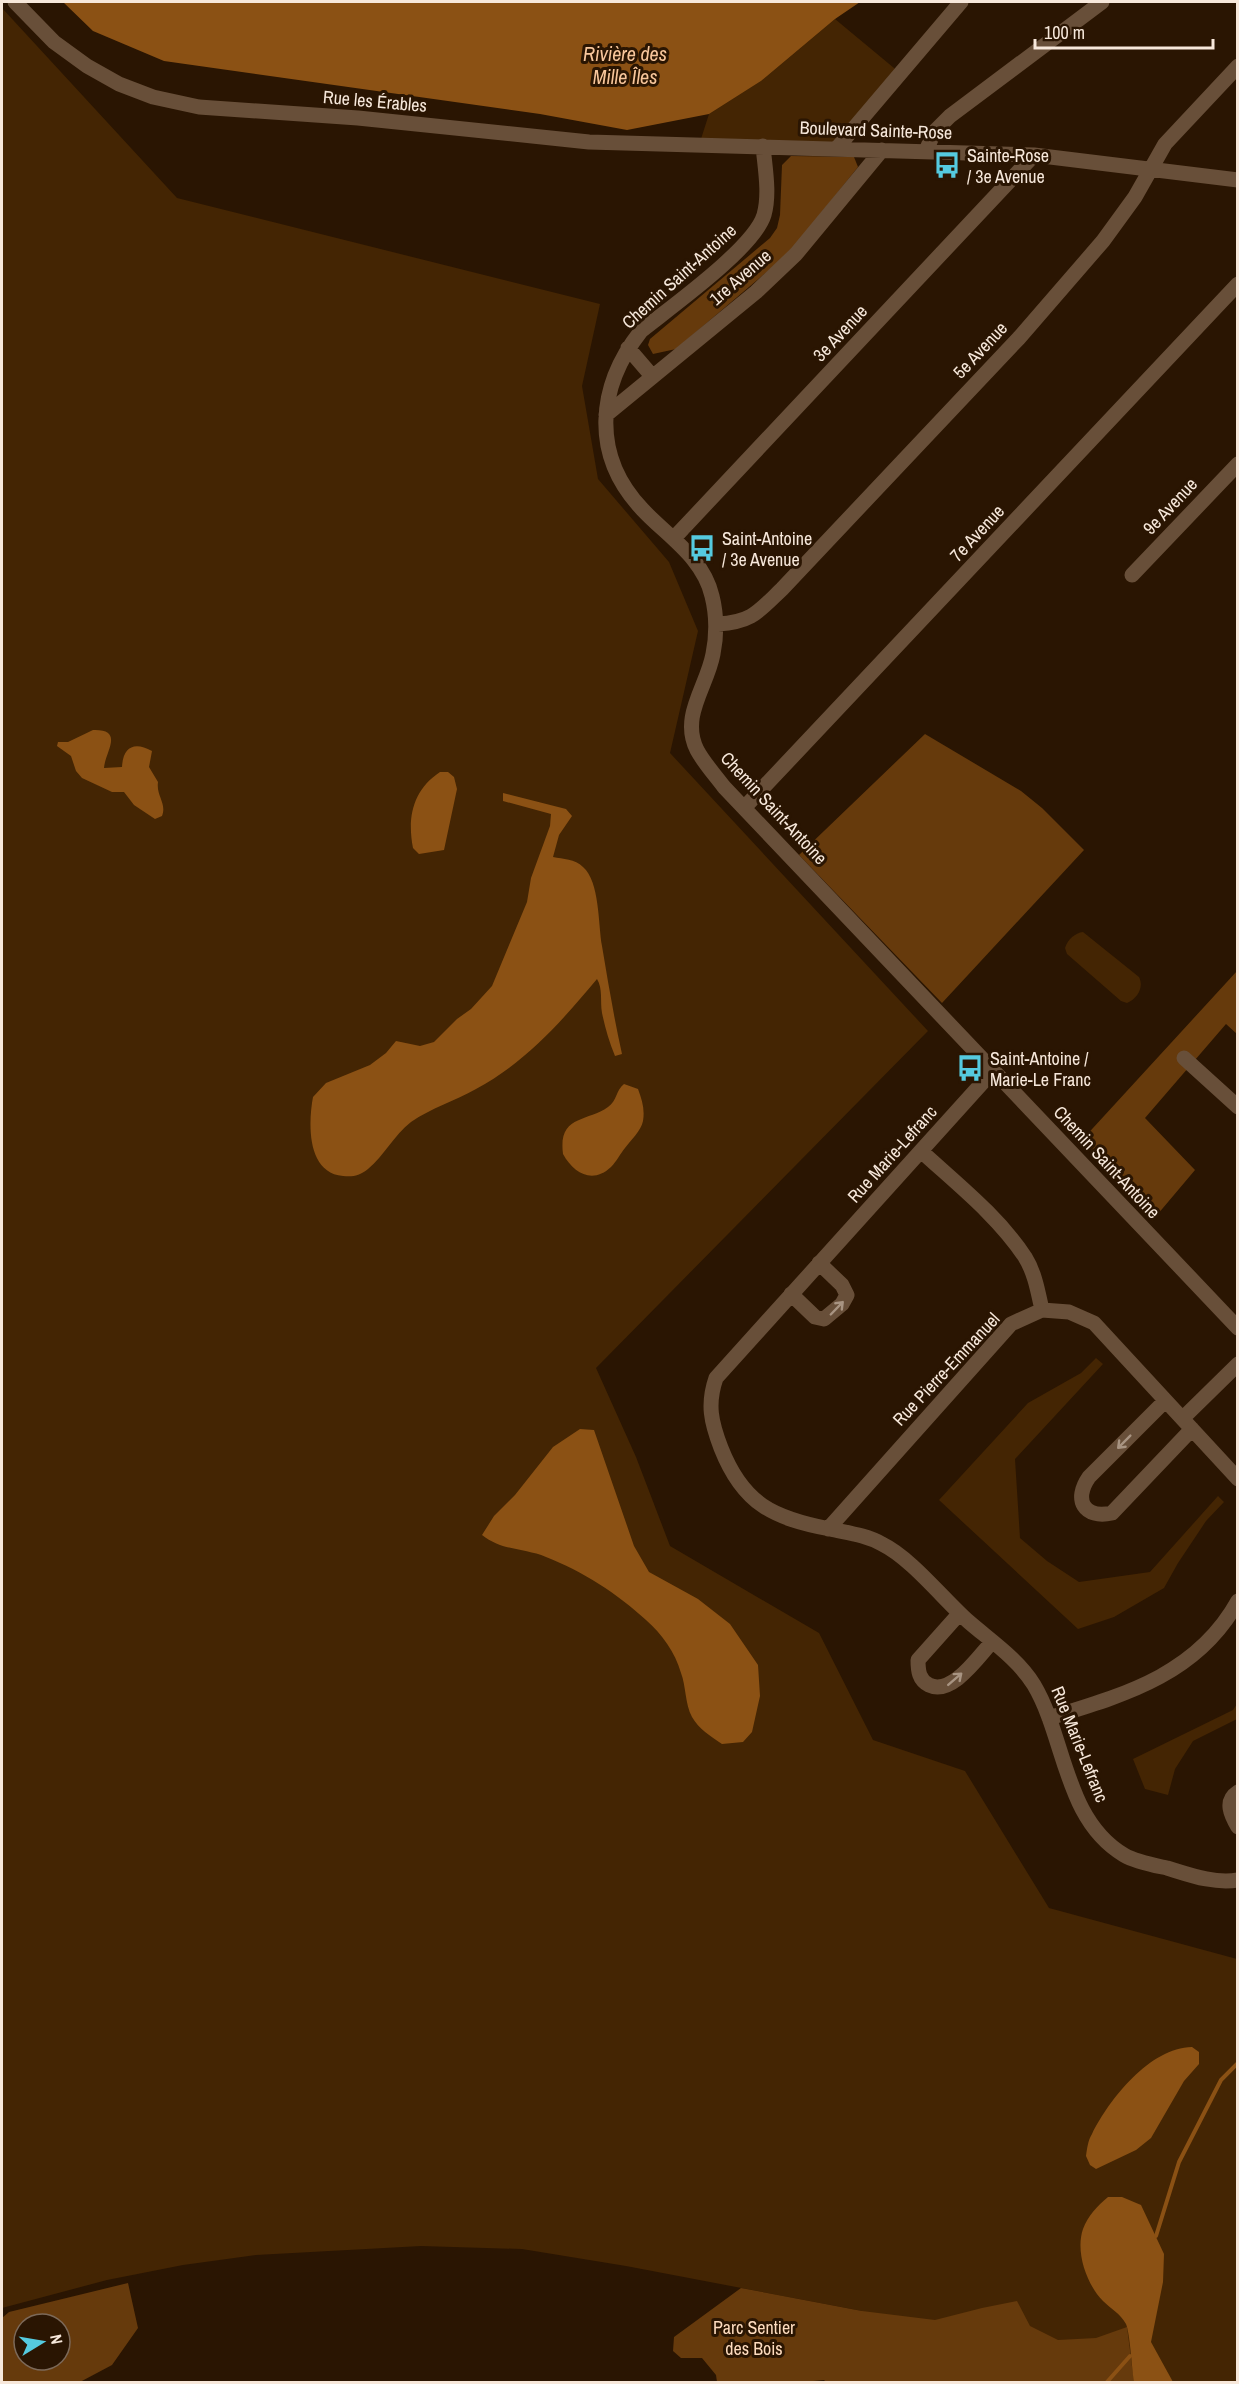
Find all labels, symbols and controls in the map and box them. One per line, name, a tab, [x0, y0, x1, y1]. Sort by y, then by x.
scale bar	[1035, 12, 1214, 50]
text: 100 m	[1044, 20, 1085, 45]
water label: Rivière des Mille Îles	[583, 40, 667, 90]
street label: Rue les Érables	[322, 84, 428, 118]
street label: Boulevard Sainte-Rose	[799, 115, 953, 145]
place label: Sainte-Rose / 3e Avenue	[967, 143, 1049, 189]
bus stop icon: Sainte-Rose / 3e Avenue	[932, 150, 962, 180]
street label: Chemin Saint-Antoine	[616, 218, 742, 334]
street label: 1re Avenue	[704, 243, 776, 311]
street label: 3e Avenue	[807, 299, 873, 367]
street label: 5e Avenue	[947, 316, 1013, 384]
street label: 9e Avenue	[1137, 472, 1203, 540]
street label: 7e Avenue	[944, 499, 1010, 567]
place label: Saint-Antoine / 3e Avenue	[722, 526, 812, 572]
bus stop icon: Saint-Antoine / 3e Avenue	[687, 533, 717, 563]
street label: Chemin Saint-Antoine	[715, 746, 833, 870]
place label: Saint-Antoine / Marie-Le Franc	[990, 1046, 1091, 1092]
bus stop icon: Saint-Antoine / Marie-Le Franc	[955, 1053, 985, 1083]
street label: Rue Marie-Lefranc	[842, 1100, 942, 1208]
street label: Chemin Saint-Antoine	[1048, 1100, 1166, 1224]
one-way arrow	[829, 1301, 844, 1315]
street label: Rue Pierre-Emmanuel	[887, 1307, 1005, 1431]
one-way arrow	[1117, 1435, 1131, 1450]
one-way arrow	[948, 1672, 963, 1686]
street label: Rue Marie-Lefranc	[1045, 1682, 1115, 1806]
north arrow	[12, 2312, 72, 2372]
park label: Parc Sentier des Bois	[713, 2315, 795, 2361]
text: N	[45, 2332, 68, 2346]

